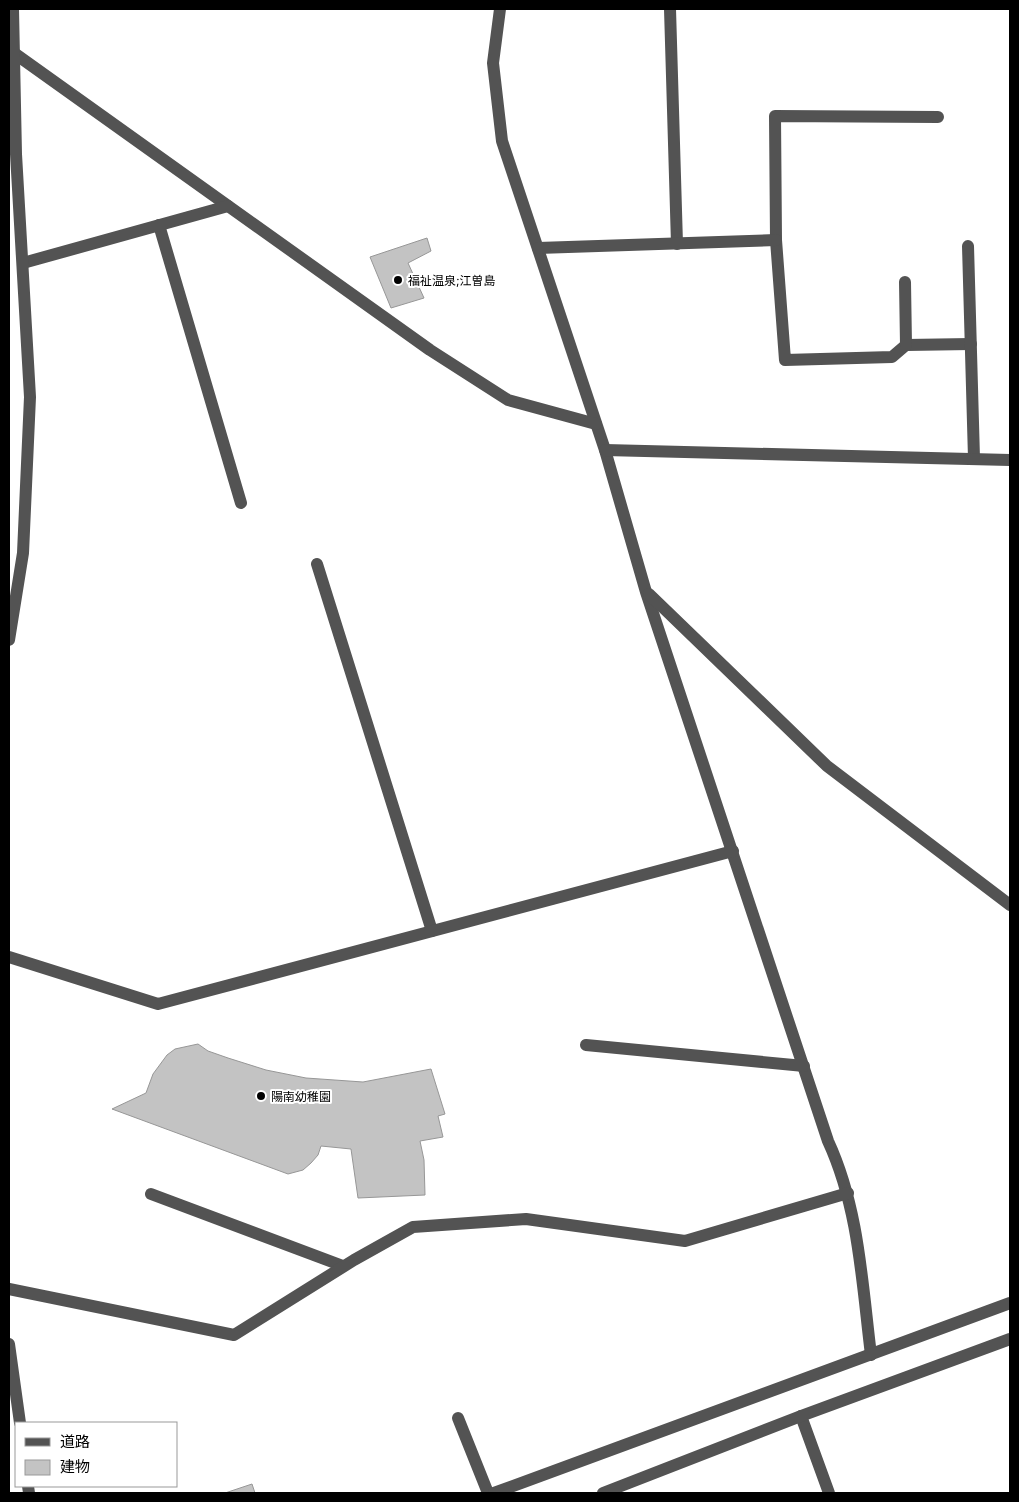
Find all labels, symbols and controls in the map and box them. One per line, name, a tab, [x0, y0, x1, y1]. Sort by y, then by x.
place label: 福祉温泉;江曽島	[408, 273, 496, 288]
marker: 福祉温泉;江曽島	[392, 274, 404, 286]
place label: 陽南幼稚園	[271, 1089, 331, 1104]
marker: 陽南幼稚園	[255, 1090, 267, 1102]
legend	[15, 1422, 178, 1487]
text: 道路	[60, 1432, 90, 1451]
text: 建物	[60, 1457, 90, 1476]

